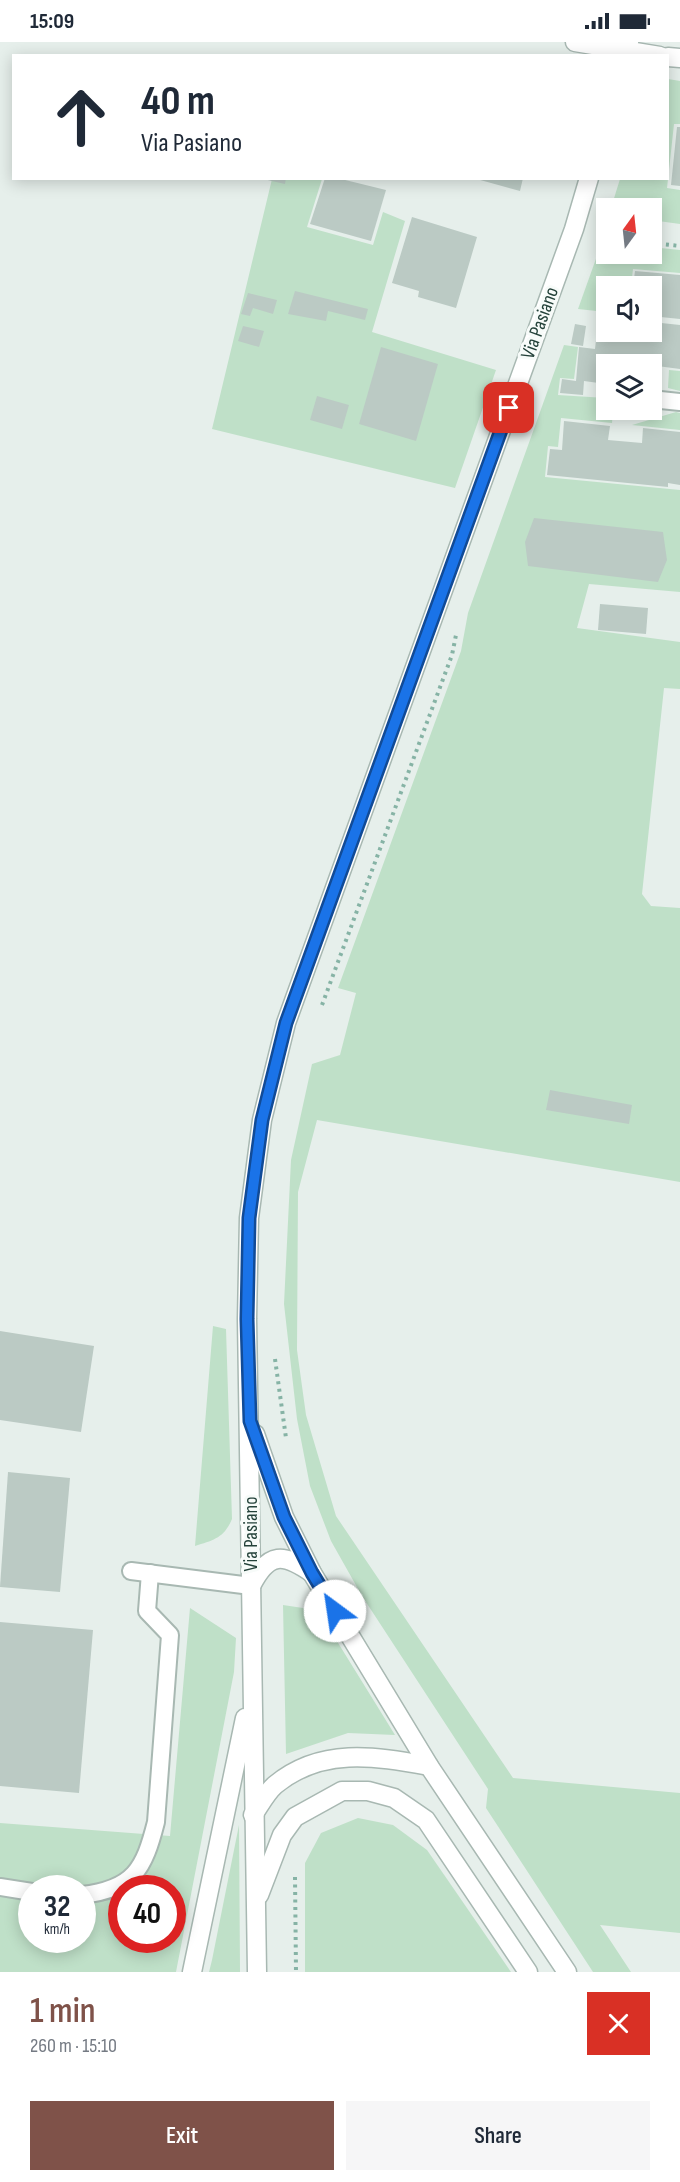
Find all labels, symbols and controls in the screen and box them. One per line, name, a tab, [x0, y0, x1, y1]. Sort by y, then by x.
text: 15:09	[30, 8, 74, 35]
text: 40 m	[141, 76, 215, 127]
icon: ahead	[42, 78, 120, 156]
text: Via Pasiano	[141, 127, 242, 159]
north arrow	[596, 198, 662, 264]
map controls	[596, 198, 662, 420]
button: sound	[596, 276, 662, 342]
street label: Via Pasiano	[516, 284, 564, 362]
button: layers	[596, 354, 662, 420]
pin	[483, 382, 534, 433]
icon: arrive	[492, 391, 525, 424]
street label: Via Pasiano	[239, 1497, 263, 1571]
position arrow	[303, 1579, 367, 1643]
speed limit sign: 40	[108, 1875, 186, 1953]
text: 32	[44, 1889, 70, 1925]
text: km/h	[44, 1920, 70, 1939]
text: 1 min	[30, 1990, 95, 2033]
button: close	[587, 1992, 650, 2055]
text: 260 m · 15:10	[30, 2034, 117, 2058]
button: Exit	[30, 2101, 334, 2170]
button: Share	[346, 2101, 650, 2170]

